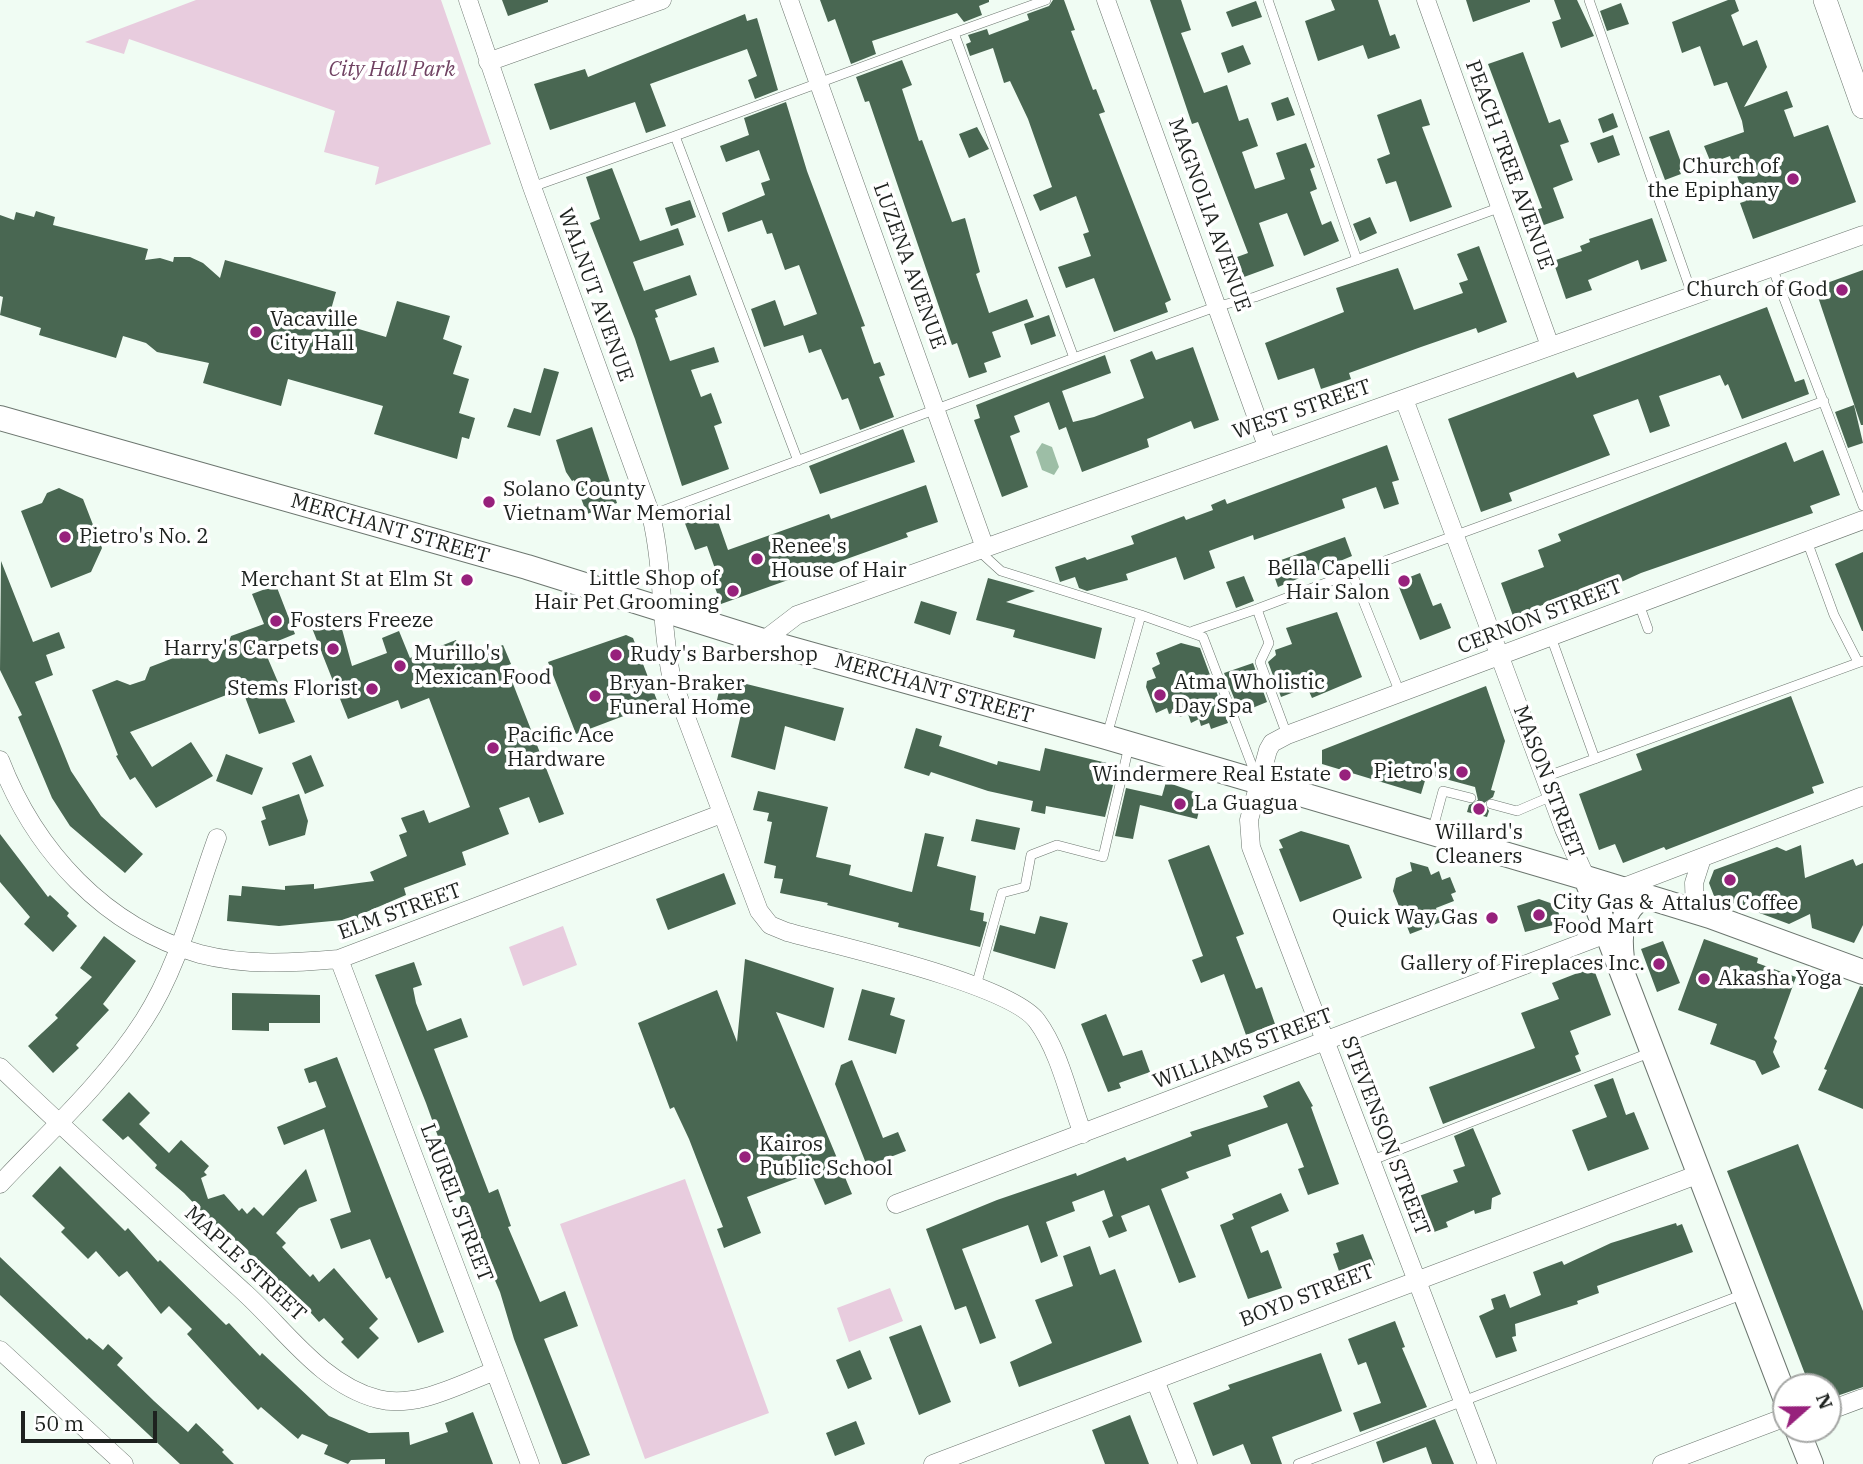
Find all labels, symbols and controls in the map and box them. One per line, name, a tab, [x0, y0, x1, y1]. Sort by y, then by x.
park label: City Hall Park	[329, 57, 455, 83]
street label: PEACH TREE AVENUE	[1459, 57, 1559, 273]
street label: MAGNOLIA AVENUE	[1162, 115, 1256, 315]
place label: Church of the Epiphany	[1648, 154, 1779, 204]
marker: Church of the Epiphany	[1785, 171, 1801, 187]
street label: LUZENA AVENUE	[867, 179, 951, 353]
street label: WALNUT AVENUE	[552, 205, 638, 385]
place label: Church of God	[1686, 277, 1828, 303]
marker: Church of God	[1834, 282, 1850, 298]
place label: Vacaville City Hall	[270, 307, 358, 357]
marker: Vacaville City Hall	[248, 324, 264, 340]
street label: WEST STREET	[1229, 374, 1375, 446]
place label: Solano County Vietnam War Memorial	[503, 477, 731, 527]
street label: MERCHANT STREET	[288, 489, 492, 569]
marker: Solano County Vietnam War Memorial	[481, 494, 497, 510]
place label: Pietro's No. 2	[79, 524, 209, 550]
marker: Pietro's No. 2	[57, 529, 73, 545]
place label: Renee's House of Hair	[771, 534, 906, 584]
marker: Renee's House of Hair	[749, 551, 765, 567]
place label: Bella Capelli Hair Salon	[1267, 556, 1390, 606]
place label: Little Shop of Hair Pet Grooming	[534, 566, 719, 616]
place label: Merchant St at Elm St	[240, 567, 453, 593]
marker: Merchant St at Elm St	[459, 572, 475, 588]
marker: Bella Capelli Hair Salon	[1396, 573, 1412, 589]
street label: CERNON STREET	[1454, 574, 1626, 660]
marker: Little Shop of Hair Pet Grooming	[725, 583, 741, 599]
place label: Fosters Freeze	[290, 608, 433, 634]
marker: Fosters Freeze	[268, 613, 284, 629]
place label: Harry's Carpets	[164, 636, 319, 662]
marker: Harry's Carpets	[325, 641, 341, 657]
place label: Murillo's Mexican Food	[414, 641, 551, 691]
place label: Rudy's Barbershop	[630, 642, 818, 668]
marker: Rudy's Barbershop	[608, 647, 624, 663]
street label: MERCHANT STREET	[832, 649, 1036, 729]
marker: Murillo's Mexican Food	[392, 658, 408, 674]
place label: Atma Wholistic Day Spa	[1174, 670, 1325, 720]
place label: Bryan-Braker Funeral Home	[609, 671, 751, 721]
place label: Stems Florist	[227, 676, 358, 702]
marker: Stems Florist	[364, 681, 380, 697]
marker: Atma Wholistic Day Spa	[1152, 687, 1168, 703]
marker: Bryan-Braker Funeral Home	[587, 688, 603, 704]
street label: MASON STREET	[1507, 702, 1589, 862]
place label: Pacific Ace Hardware	[507, 723, 614, 773]
marker: Pacific Ace Hardware	[485, 740, 501, 756]
place label: Pietro's	[1374, 759, 1448, 785]
place label: Windermere Real Estate	[1092, 762, 1331, 788]
marker: Pietro's	[1454, 764, 1470, 780]
marker: Windermere Real Estate	[1337, 767, 1353, 783]
place label: La Guagua	[1194, 791, 1298, 817]
marker: La Guagua	[1172, 796, 1188, 812]
marker: Willard's Cleaners	[1471, 801, 1487, 817]
place label: Willard's Cleaners	[1435, 820, 1523, 870]
marker: Attalus Coffee	[1722, 872, 1738, 888]
street label: ELM STREET	[335, 878, 465, 946]
place label: City Gas & Food Mart	[1553, 890, 1654, 940]
place label: Attalus Coffee	[1662, 891, 1798, 917]
place label: Quick Way Gas	[1332, 905, 1478, 931]
marker: City Gas & Food Mart	[1531, 907, 1547, 923]
marker: Quick Way Gas	[1484, 910, 1500, 926]
place label: Gallery of Fireplaces Inc.	[1400, 951, 1645, 977]
marker: Gallery of Fireplaces Inc.	[1651, 956, 1667, 972]
place label: Akasha Yoga	[1718, 966, 1842, 992]
marker: Akasha Yoga	[1696, 971, 1712, 987]
street label: WILLIAMS STREET	[1150, 1003, 1336, 1095]
street label: STEVENSON STREET	[1335, 1033, 1435, 1239]
street label: LAUREL STREET	[414, 1120, 498, 1286]
place label: Kairos Public School	[759, 1132, 893, 1182]
marker: Kairos Public School	[737, 1149, 753, 1165]
street label: MAPLE STREET	[179, 1201, 311, 1327]
street label: BOYD STREET	[1236, 1259, 1378, 1333]
north arrow	[1772, 1373, 1842, 1443]
text: N	[1811, 1390, 1839, 1413]
scale bar	[24, 1398, 161, 1442]
text: 50 m	[34, 1409, 84, 1437]

